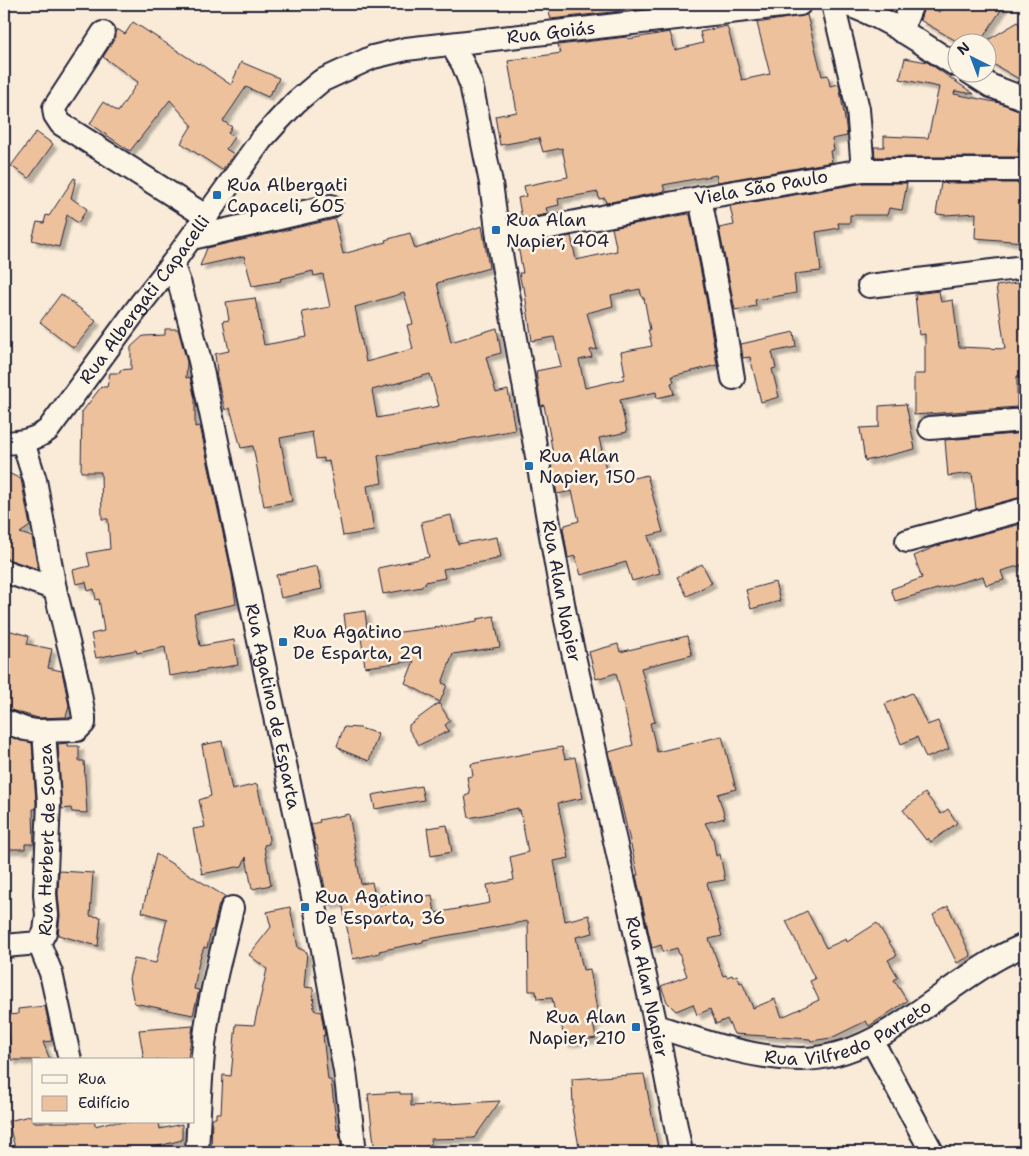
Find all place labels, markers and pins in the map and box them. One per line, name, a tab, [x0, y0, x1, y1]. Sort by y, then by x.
place label: Rua Albergati Capaceli, 605	[227, 173, 348, 218]
marker: Rua Albergati Capaceli, 605	[211, 189, 223, 201]
place label: Rua Alan Napier, 404	[506, 208, 609, 253]
marker: Rua Alan Napier, 404	[490, 224, 502, 236]
place label: Rua Alan Napier, 150	[539, 444, 636, 489]
marker: Rua Alan Napier, 150	[523, 460, 535, 472]
place label: Rua Agatino De Esparta, 29	[293, 620, 423, 665]
marker: Rua Agatino De Esparta, 29	[277, 636, 289, 648]
place label: Rua Agatino De Esparta, 36	[315, 885, 445, 930]
marker: Rua Agatino De Esparta, 36	[299, 901, 311, 913]
place label: Rua Alan Napier, 210	[528, 1005, 626, 1050]
marker: Rua Alan Napier, 210	[630, 1021, 642, 1033]

